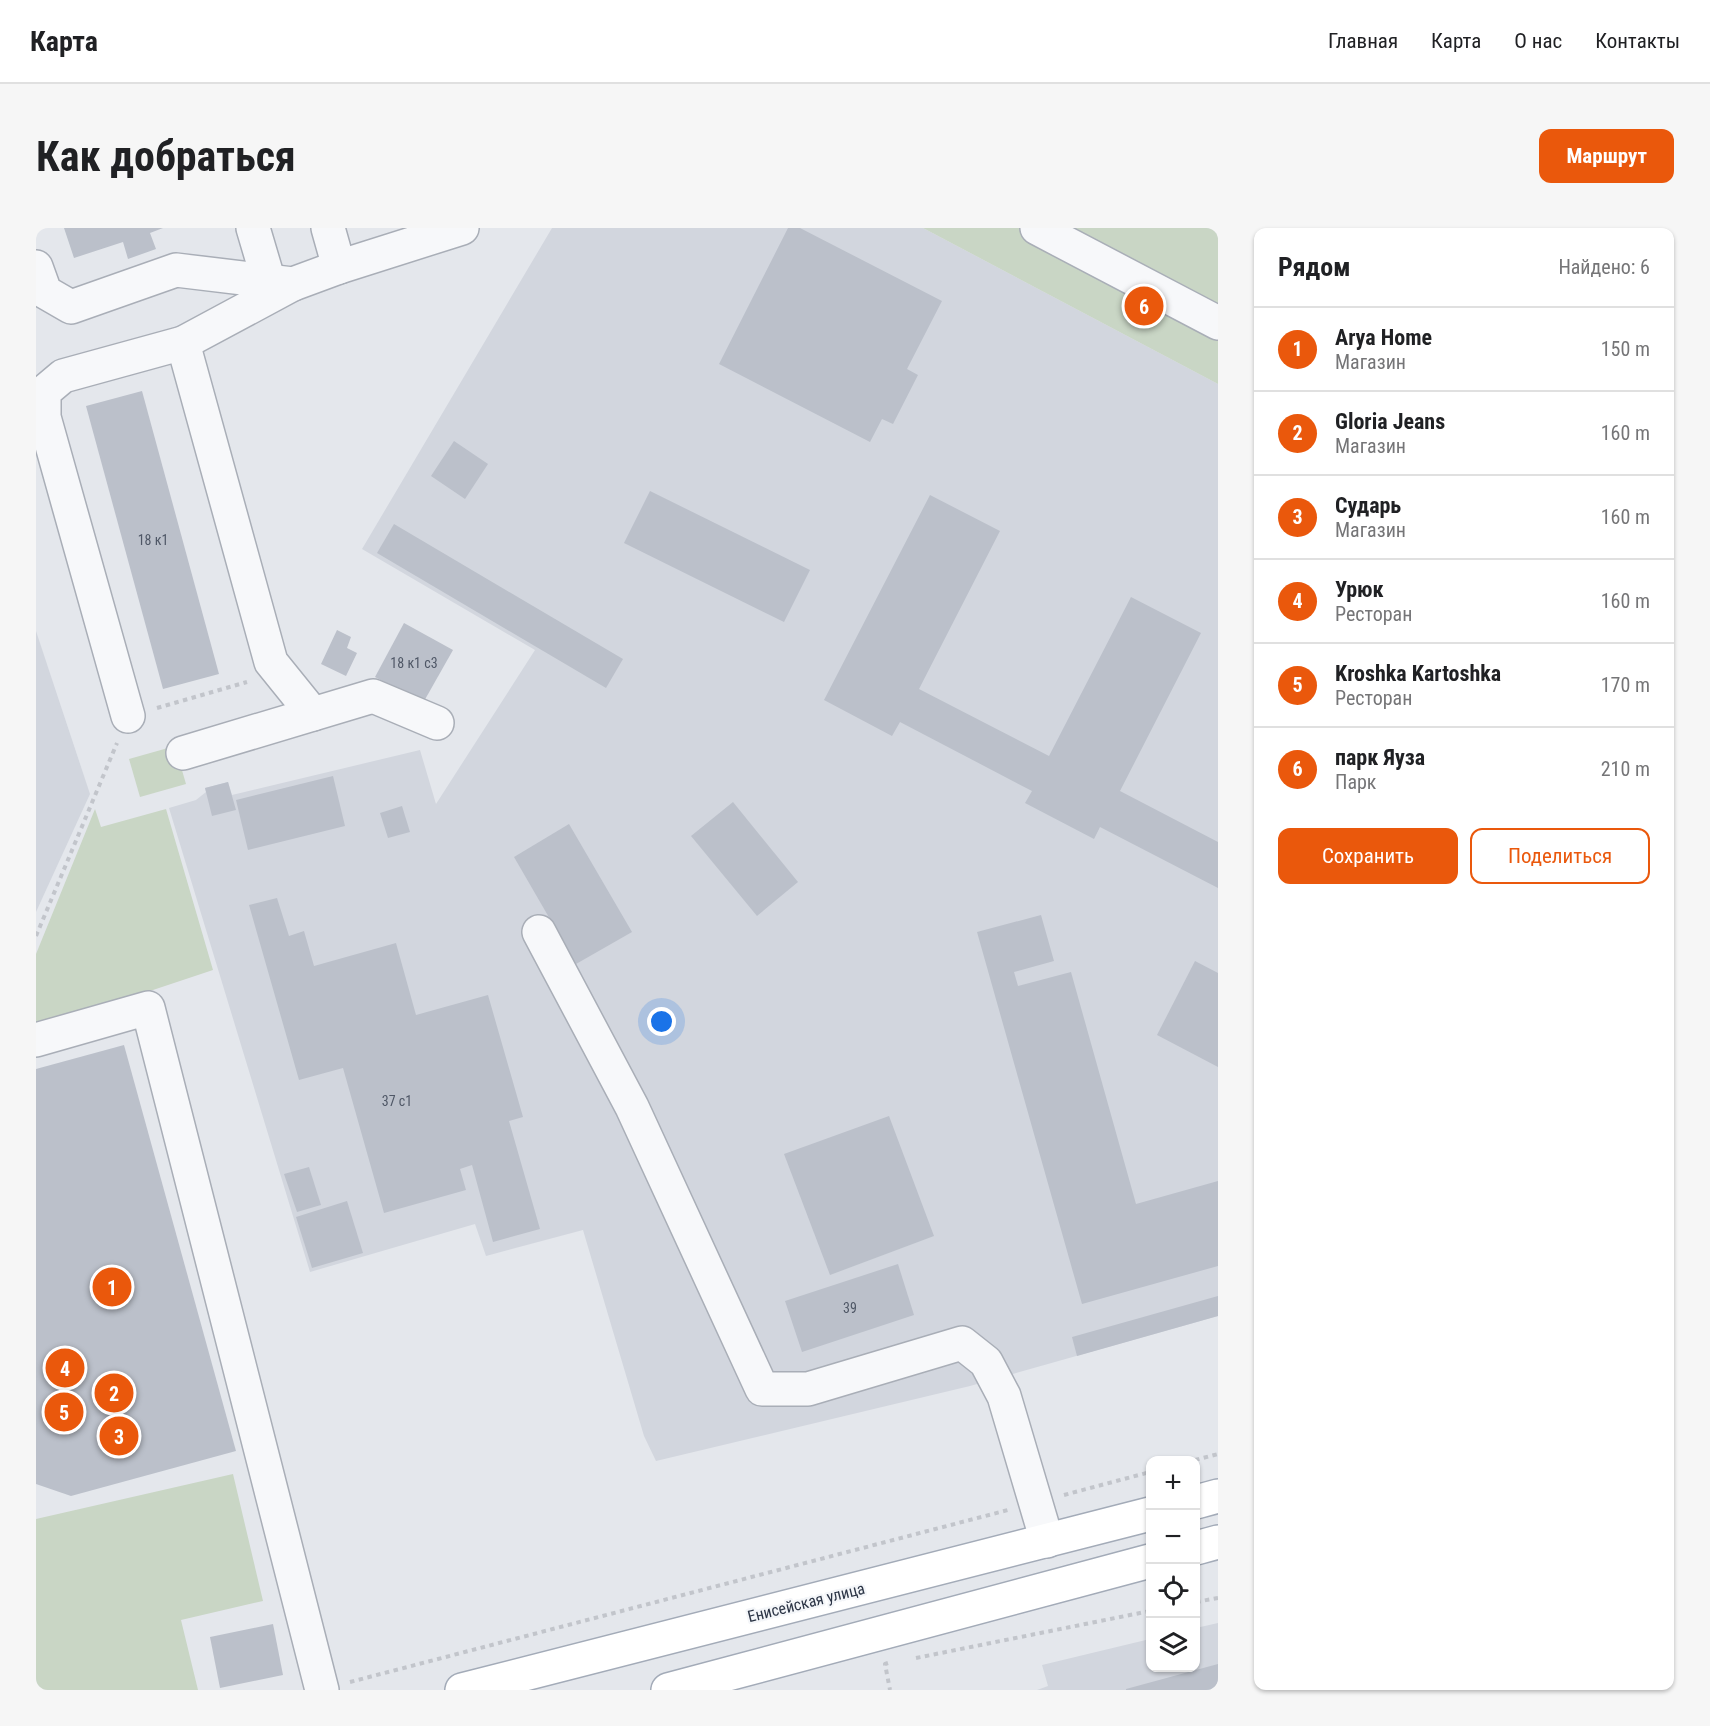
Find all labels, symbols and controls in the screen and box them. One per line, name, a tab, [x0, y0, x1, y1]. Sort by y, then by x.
text: Карта	[30, 25, 98, 58]
text: Главная	[1328, 29, 1398, 53]
text: Карта	[1431, 29, 1481, 53]
text: О нас	[1514, 29, 1562, 53]
text: Контакты	[1595, 29, 1680, 53]
button: Маршрут	[1539, 129, 1674, 183]
text: Как добраться	[36, 132, 296, 181]
text: Рядом	[1278, 252, 1350, 282]
text: Найдено: 6	[1558, 255, 1650, 279]
pin: 6	[1124, 284, 1164, 328]
text: Arya Home	[1335, 325, 1432, 350]
text: 1	[1292, 337, 1303, 361]
text: 150 m	[1601, 337, 1650, 361]
text: Магазин	[1335, 350, 1406, 374]
text: Gloria Jeans	[1335, 409, 1445, 434]
text: 2	[1292, 421, 1303, 445]
text: 160 m	[1601, 421, 1650, 445]
text: Магазин	[1335, 434, 1406, 458]
text: Сударь	[1335, 493, 1401, 518]
text: 3	[1292, 505, 1303, 529]
text: 160 m	[1601, 505, 1650, 529]
text: Магазин	[1335, 518, 1406, 542]
house number: 18 к1	[138, 532, 168, 548]
text: Урюк	[1335, 577, 1384, 602]
text: 4	[1292, 589, 1303, 613]
text: 160 m	[1601, 589, 1650, 613]
text: Ресторан	[1335, 602, 1412, 626]
house number: 18 к1 с3	[390, 655, 438, 671]
text: Kroshka Kartoshka	[1335, 661, 1501, 686]
text: 5	[1292, 673, 1303, 697]
text: 170 m	[1601, 673, 1650, 697]
text: Ресторан	[1335, 686, 1412, 710]
text: парк Яуза	[1335, 745, 1425, 770]
text: 6	[1292, 757, 1303, 781]
text: 210 m	[1601, 757, 1650, 781]
text: Парк	[1335, 770, 1376, 794]
button: Сохранить	[1278, 828, 1458, 884]
button: Поделиться	[1470, 828, 1650, 884]
your location	[647, 1007, 676, 1036]
house number: 37 с1	[382, 1093, 412, 1109]
pin: 1	[92, 1264, 132, 1310]
house number: 39	[843, 1300, 857, 1316]
pin: 4	[45, 1346, 84, 1390]
pin: 2	[94, 1370, 134, 1416]
pin: 5	[45, 1390, 84, 1434]
pin: 3	[100, 1414, 139, 1458]
map controls	[1146, 1456, 1200, 1672]
button: +	[1146, 1456, 1200, 1510]
button: −	[1146, 1510, 1200, 1564]
button: locate	[1146, 1564, 1200, 1618]
street label: Енисейская улица	[746, 1579, 867, 1626]
button: layers	[1146, 1618, 1200, 1672]

